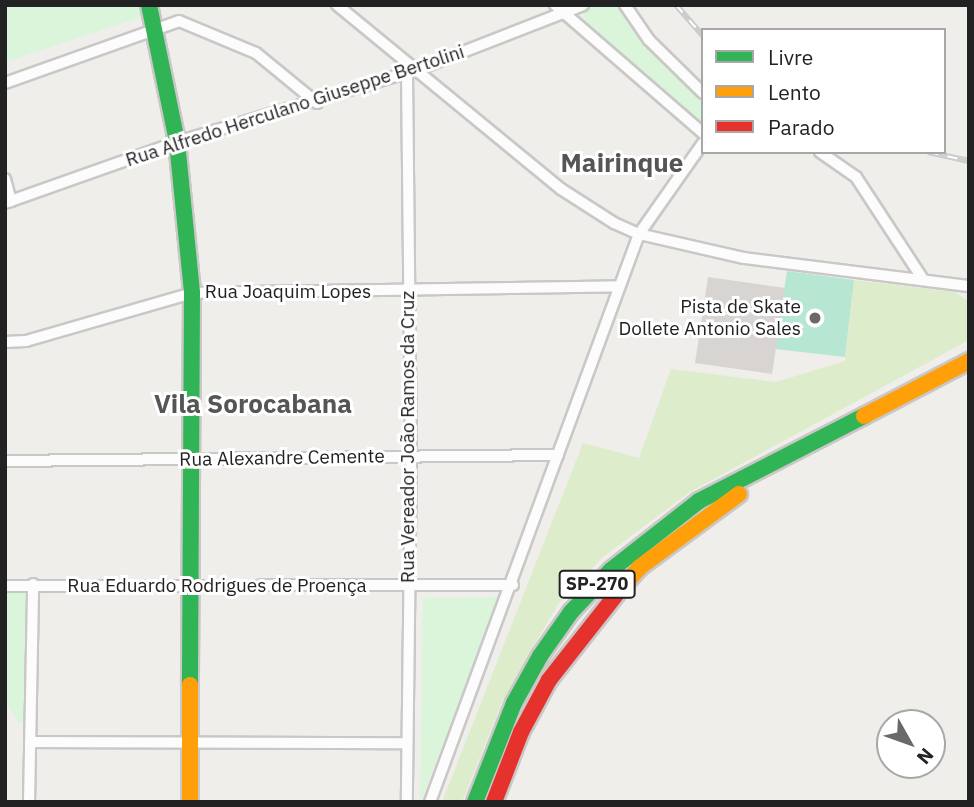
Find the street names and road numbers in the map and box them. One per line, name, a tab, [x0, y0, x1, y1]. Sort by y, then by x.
street label: Rua Alfredo Herculano Giuseppe Bertolini	[123, 40, 467, 172]
street label: Rua Joaquim Lopes	[205, 281, 371, 303]
street label: Rua Vereador João Ramos da Cruz	[397, 291, 419, 583]
street label: Rua Alexandre Cemente	[179, 445, 385, 471]
road number: SP-270	[558, 570, 636, 598]
street label: Rua Eduardo Rodrigues de Proença	[67, 575, 367, 597]

